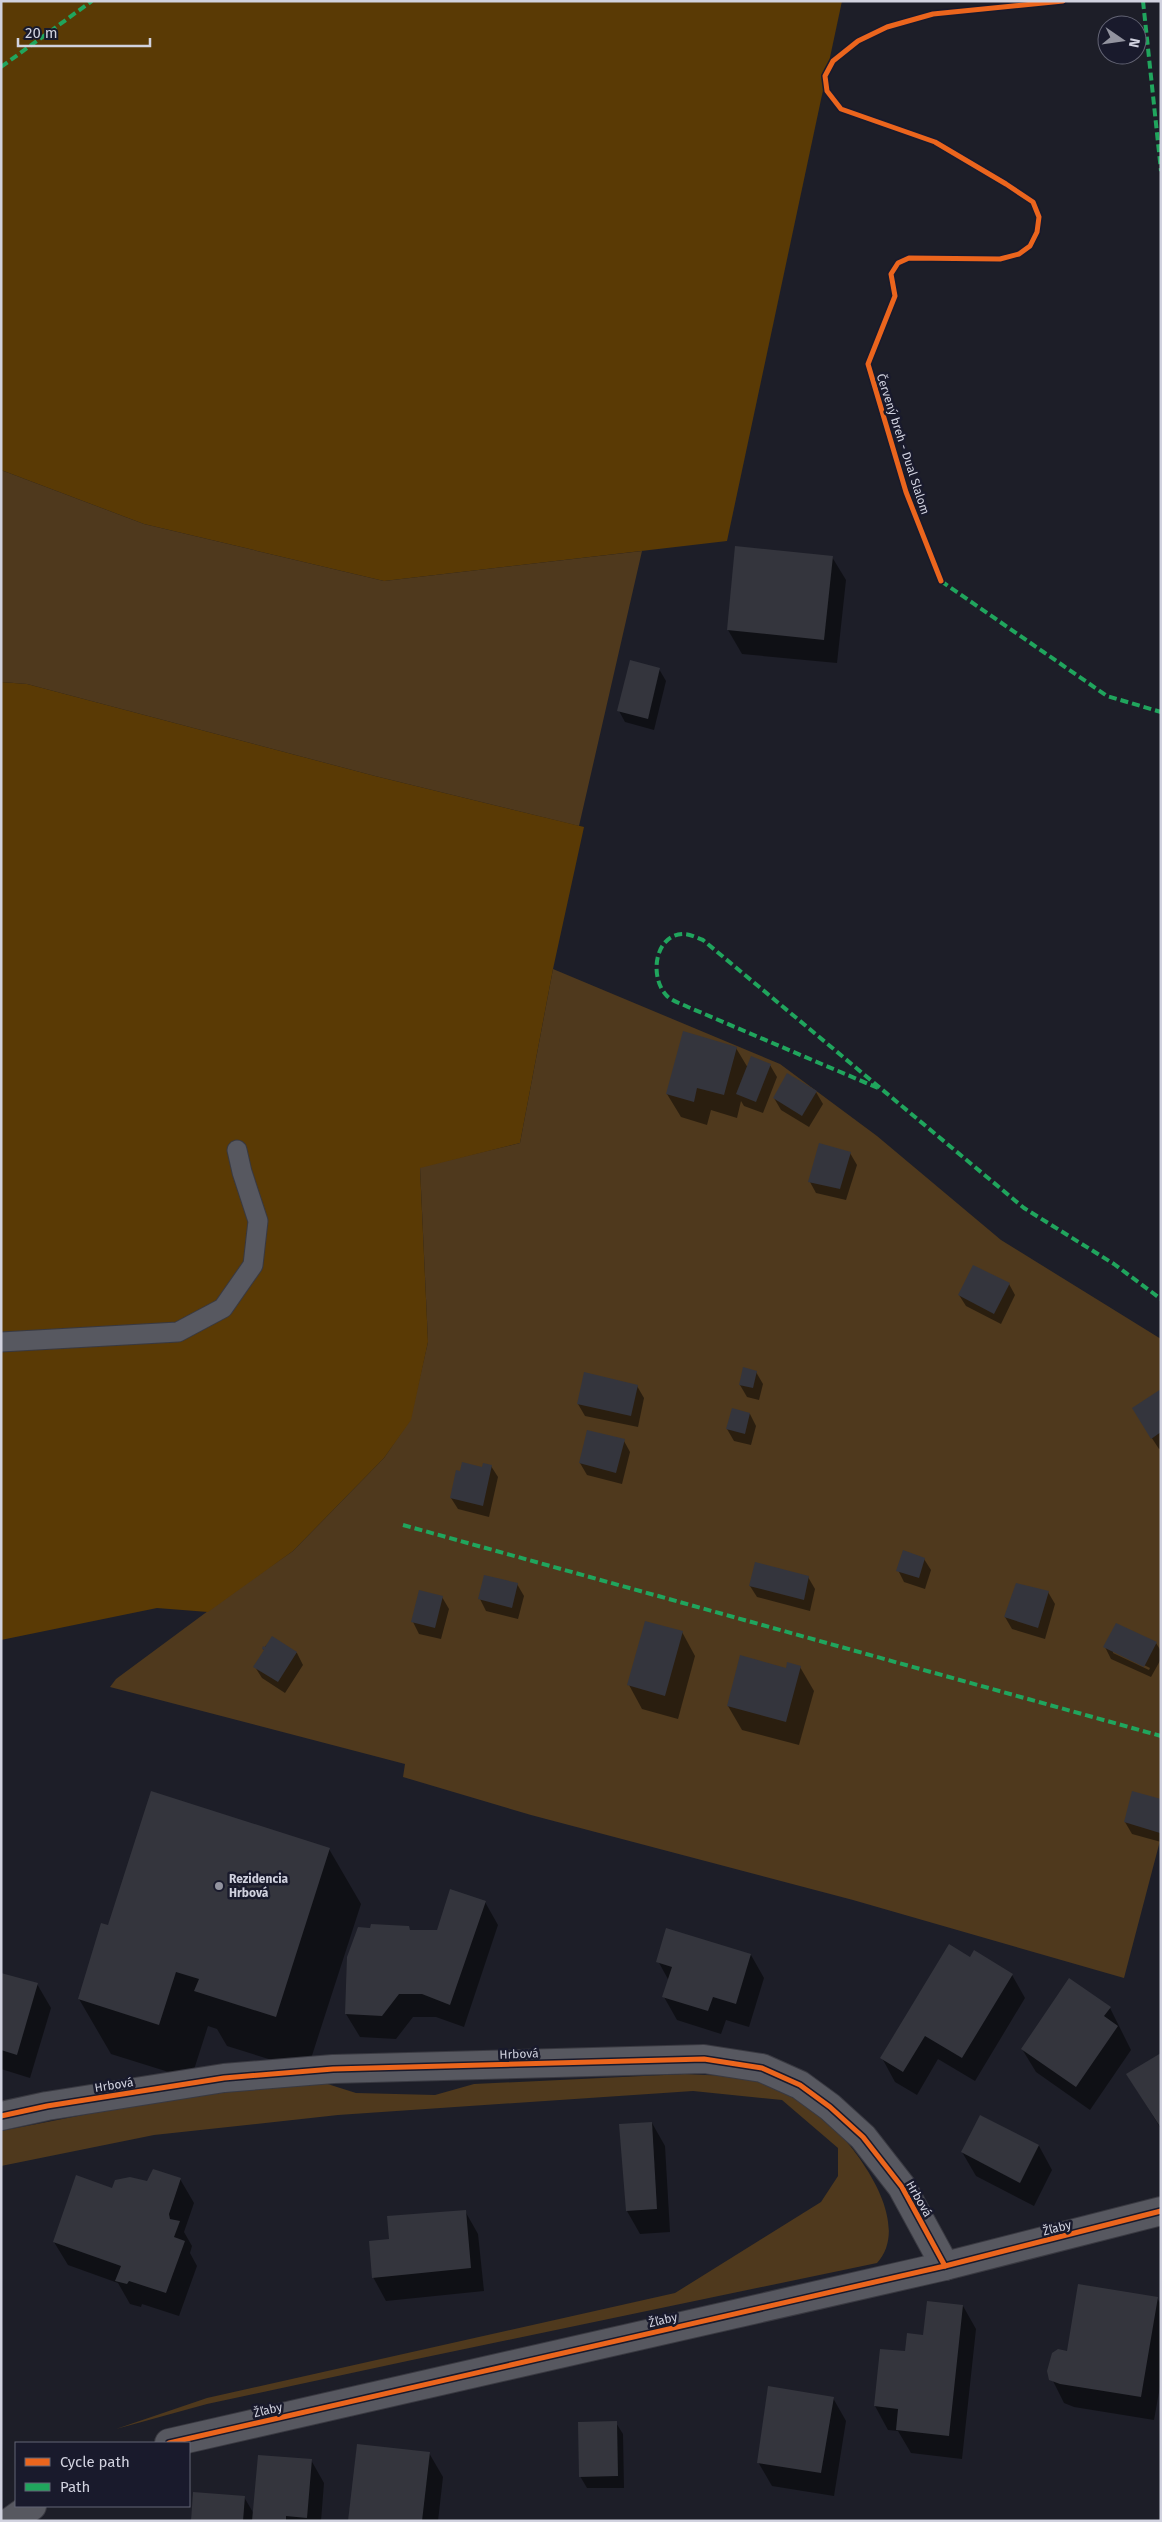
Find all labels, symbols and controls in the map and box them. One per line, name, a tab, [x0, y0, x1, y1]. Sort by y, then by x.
scale bar	[18, 15, 150, 47]
north arrow	[1097, 15, 1147, 65]
text: 20 m	[25, 24, 58, 42]
text: N	[1125, 36, 1144, 49]
street label: Červený breh - Dual Slalom	[874, 372, 933, 516]
place label: Rezidencia Hrbová	[229, 1872, 289, 1900]
marker: Rezidencia Hrbová	[213, 1880, 225, 1892]
street label: Hrbová	[499, 2046, 539, 2062]
street label: Hrbová	[94, 2075, 134, 2095]
street label: Hrbová	[903, 2179, 935, 2219]
street label: Žľaby	[1041, 2217, 1073, 2238]
street label: Žľaby	[647, 2309, 679, 2330]
street label: Žľaby	[252, 2399, 284, 2420]
legend	[15, 2442, 190, 2507]
text: Cycle path	[60, 2453, 130, 2471]
text: Path	[60, 2478, 90, 2496]

